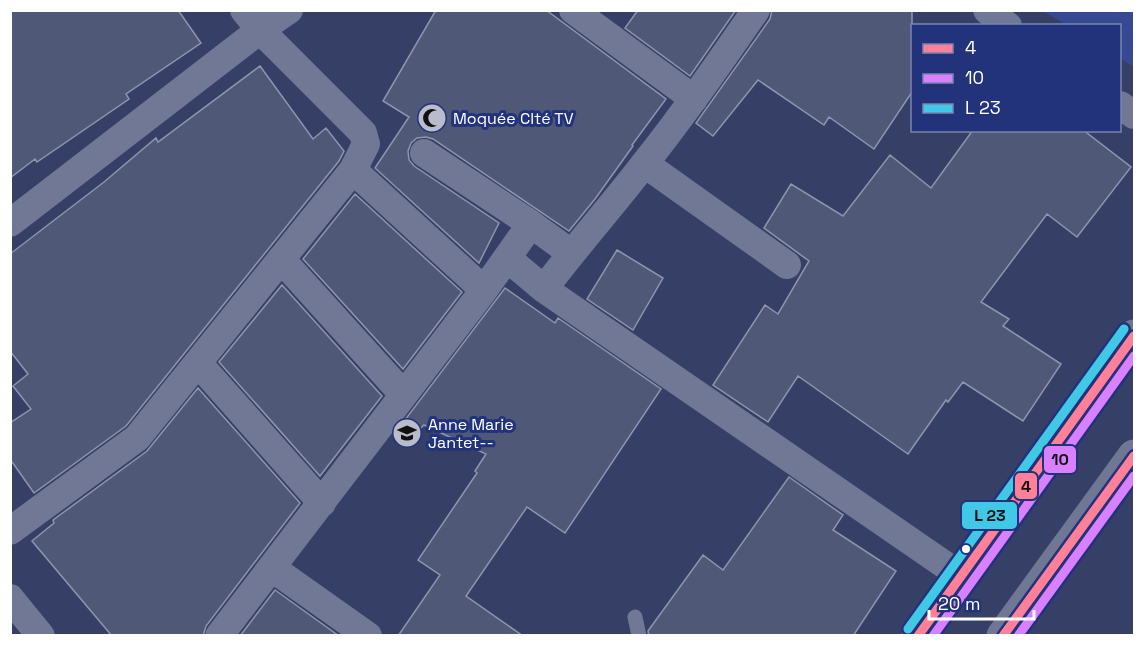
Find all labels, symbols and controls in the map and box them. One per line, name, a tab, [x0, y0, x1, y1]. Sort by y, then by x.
legend	[911, 24, 1121, 132]
text: 4	[965, 36, 976, 59]
text: 10	[965, 66, 984, 89]
text: L 23	[965, 96, 1001, 119]
mosque icon: Moquée CIté TV	[416, 102, 448, 134]
place label: Moquée CIté TV	[453, 108, 574, 129]
place label: Anne Marie Jantet--	[428, 414, 514, 453]
school or university icon: Anne Marie Jantet--	[391, 417, 423, 449]
line badge: 10	[1043, 445, 1077, 474]
text: 10	[1051, 449, 1069, 470]
line badge: 4	[1014, 472, 1038, 500]
text: 4	[1021, 476, 1031, 497]
line badge: L 23	[961, 501, 1018, 530]
text: L 23	[974, 505, 1006, 526]
unlabelled marker	[960, 543, 972, 555]
scale bar	[929, 583, 1034, 621]
text: 20 m	[938, 592, 981, 615]

